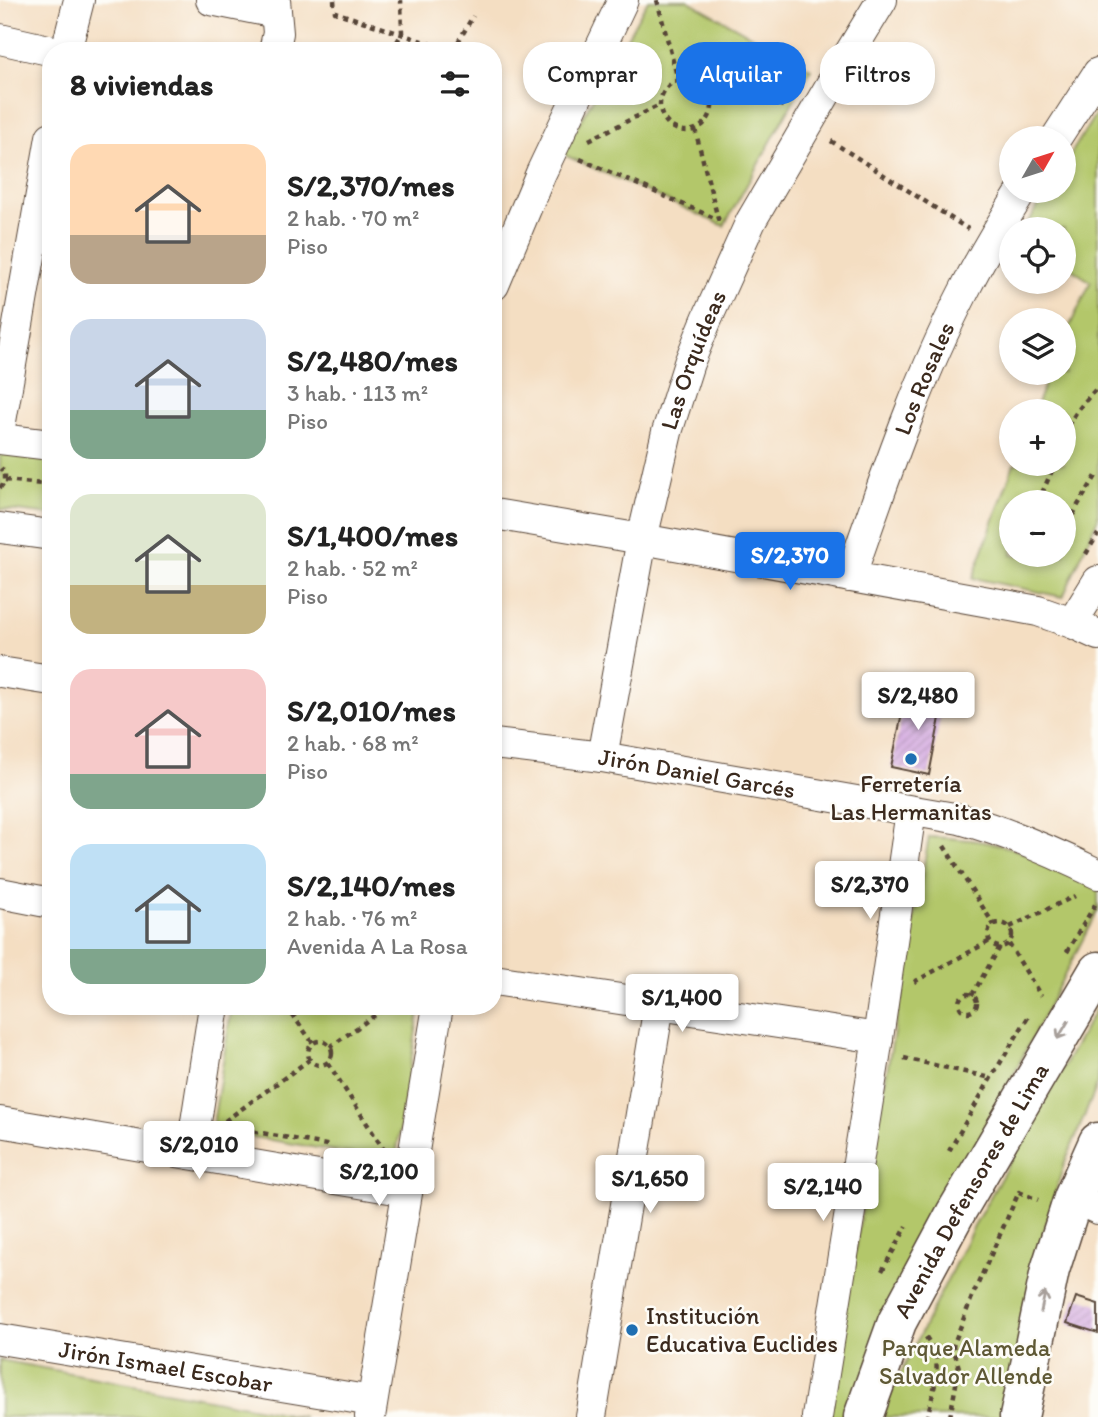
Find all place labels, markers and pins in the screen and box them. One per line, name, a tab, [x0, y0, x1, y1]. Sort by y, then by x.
pin: S/2,370	[725, 532, 855, 592]
pin: S/2,480	[853, 672, 983, 732]
marker: Ferretería Las Hermanitas	[903, 751, 919, 767]
place label: Ferretería Las Hermanitas	[830, 769, 992, 826]
pin: S/2,370	[805, 862, 935, 921]
pin: S/1,400	[617, 974, 747, 1034]
pin: S/2,010	[134, 1122, 264, 1181]
pin: S/2,100	[314, 1148, 444, 1208]
pin: S/1,650	[585, 1156, 715, 1215]
pin: S/2,140	[758, 1164, 888, 1223]
place label: Institución Educativa Euclides	[646, 1301, 838, 1358]
marker: Institución Educativa Euclides	[624, 1322, 640, 1338]

